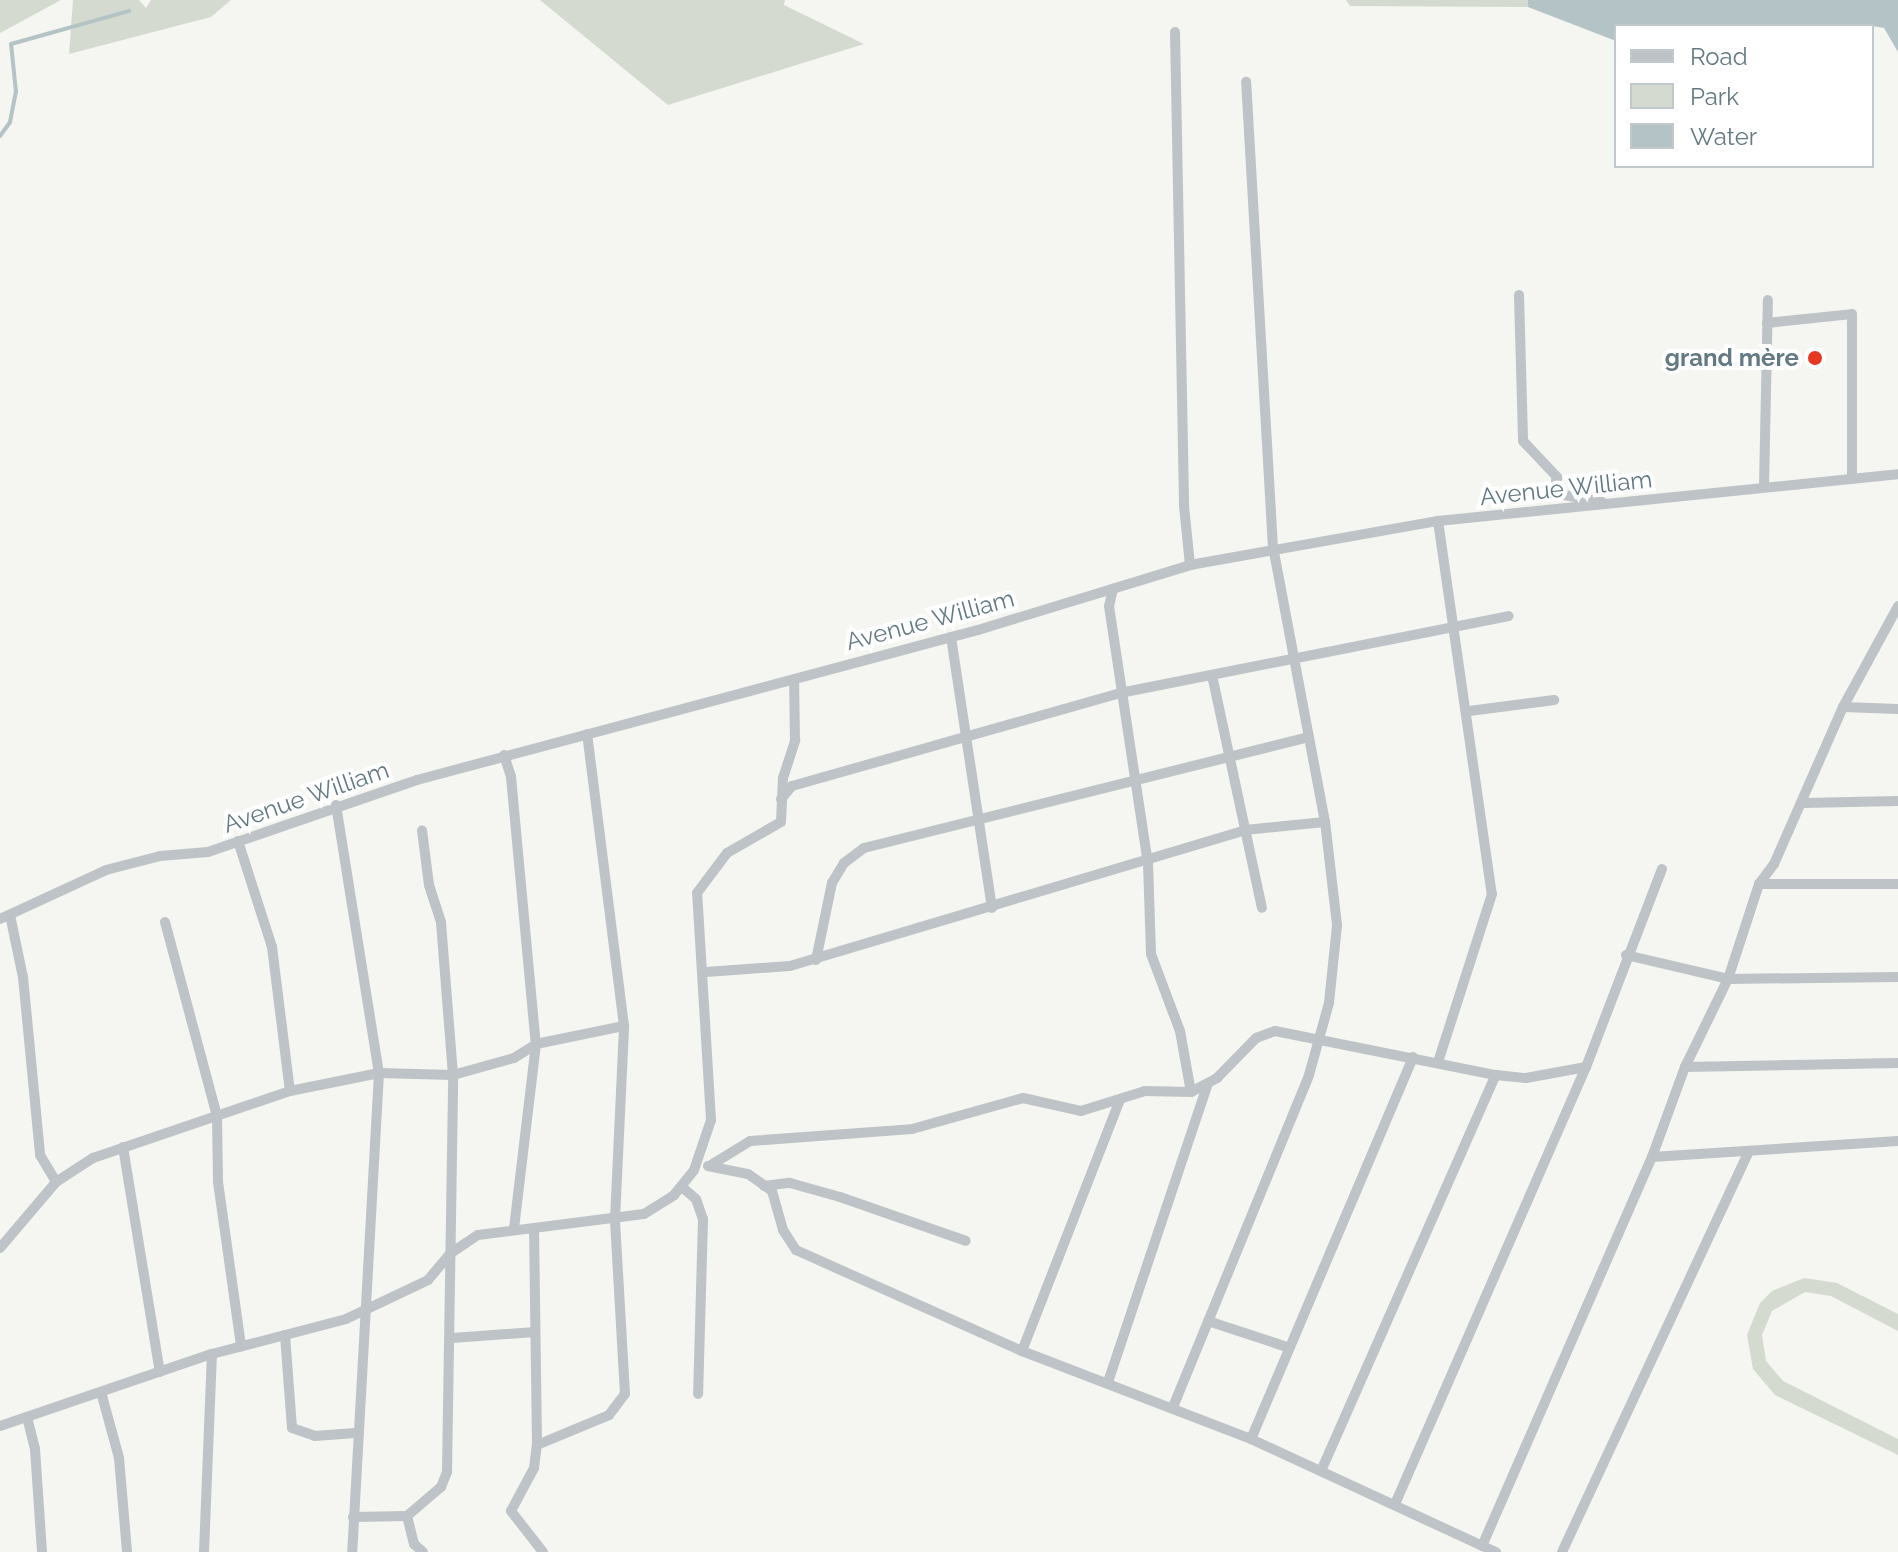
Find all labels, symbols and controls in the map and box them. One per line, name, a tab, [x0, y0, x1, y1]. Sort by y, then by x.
legend	[1614, 24, 1874, 168]
text: Road	[1690, 42, 1748, 71]
text: Park	[1690, 82, 1739, 111]
text: Water	[1690, 122, 1757, 151]
place label: grand mère	[1665, 344, 1799, 372]
marker: grand mère	[1806, 349, 1824, 367]
street label: Avenue William	[1478, 465, 1654, 511]
street label: Avenue William	[842, 584, 1018, 656]
street label: Avenue William	[219, 755, 393, 839]

